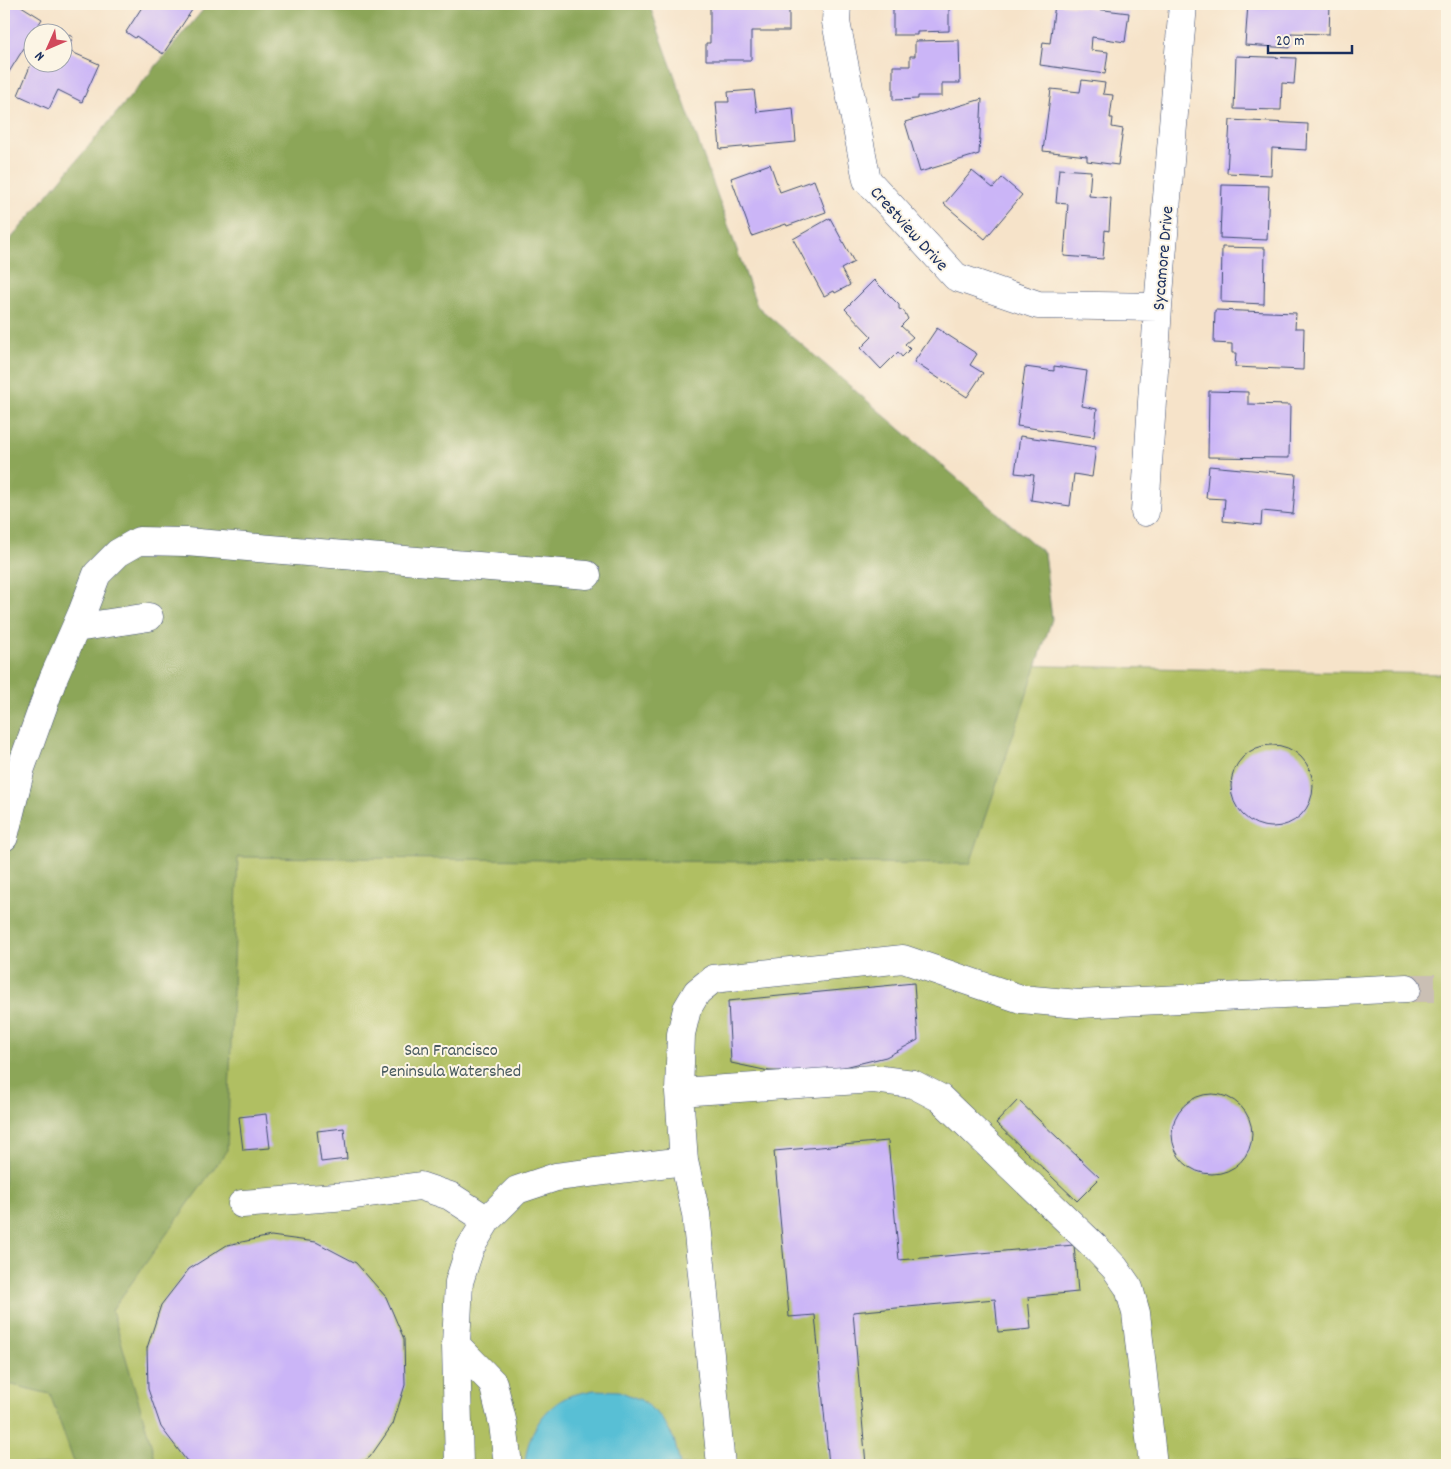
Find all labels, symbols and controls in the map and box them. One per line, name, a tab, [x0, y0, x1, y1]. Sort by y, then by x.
north arrow	[22, 22, 72, 72]
scale bar	[1268, 22, 1352, 54]
text: 20 m	[1276, 31, 1304, 53]
text: N	[31, 46, 50, 65]
street label: Crestview Drive	[863, 182, 953, 278]
street label: Sycamore Drive	[1147, 205, 1182, 311]
park label: San Francisco Peninsula Watershed	[381, 1039, 521, 1085]

